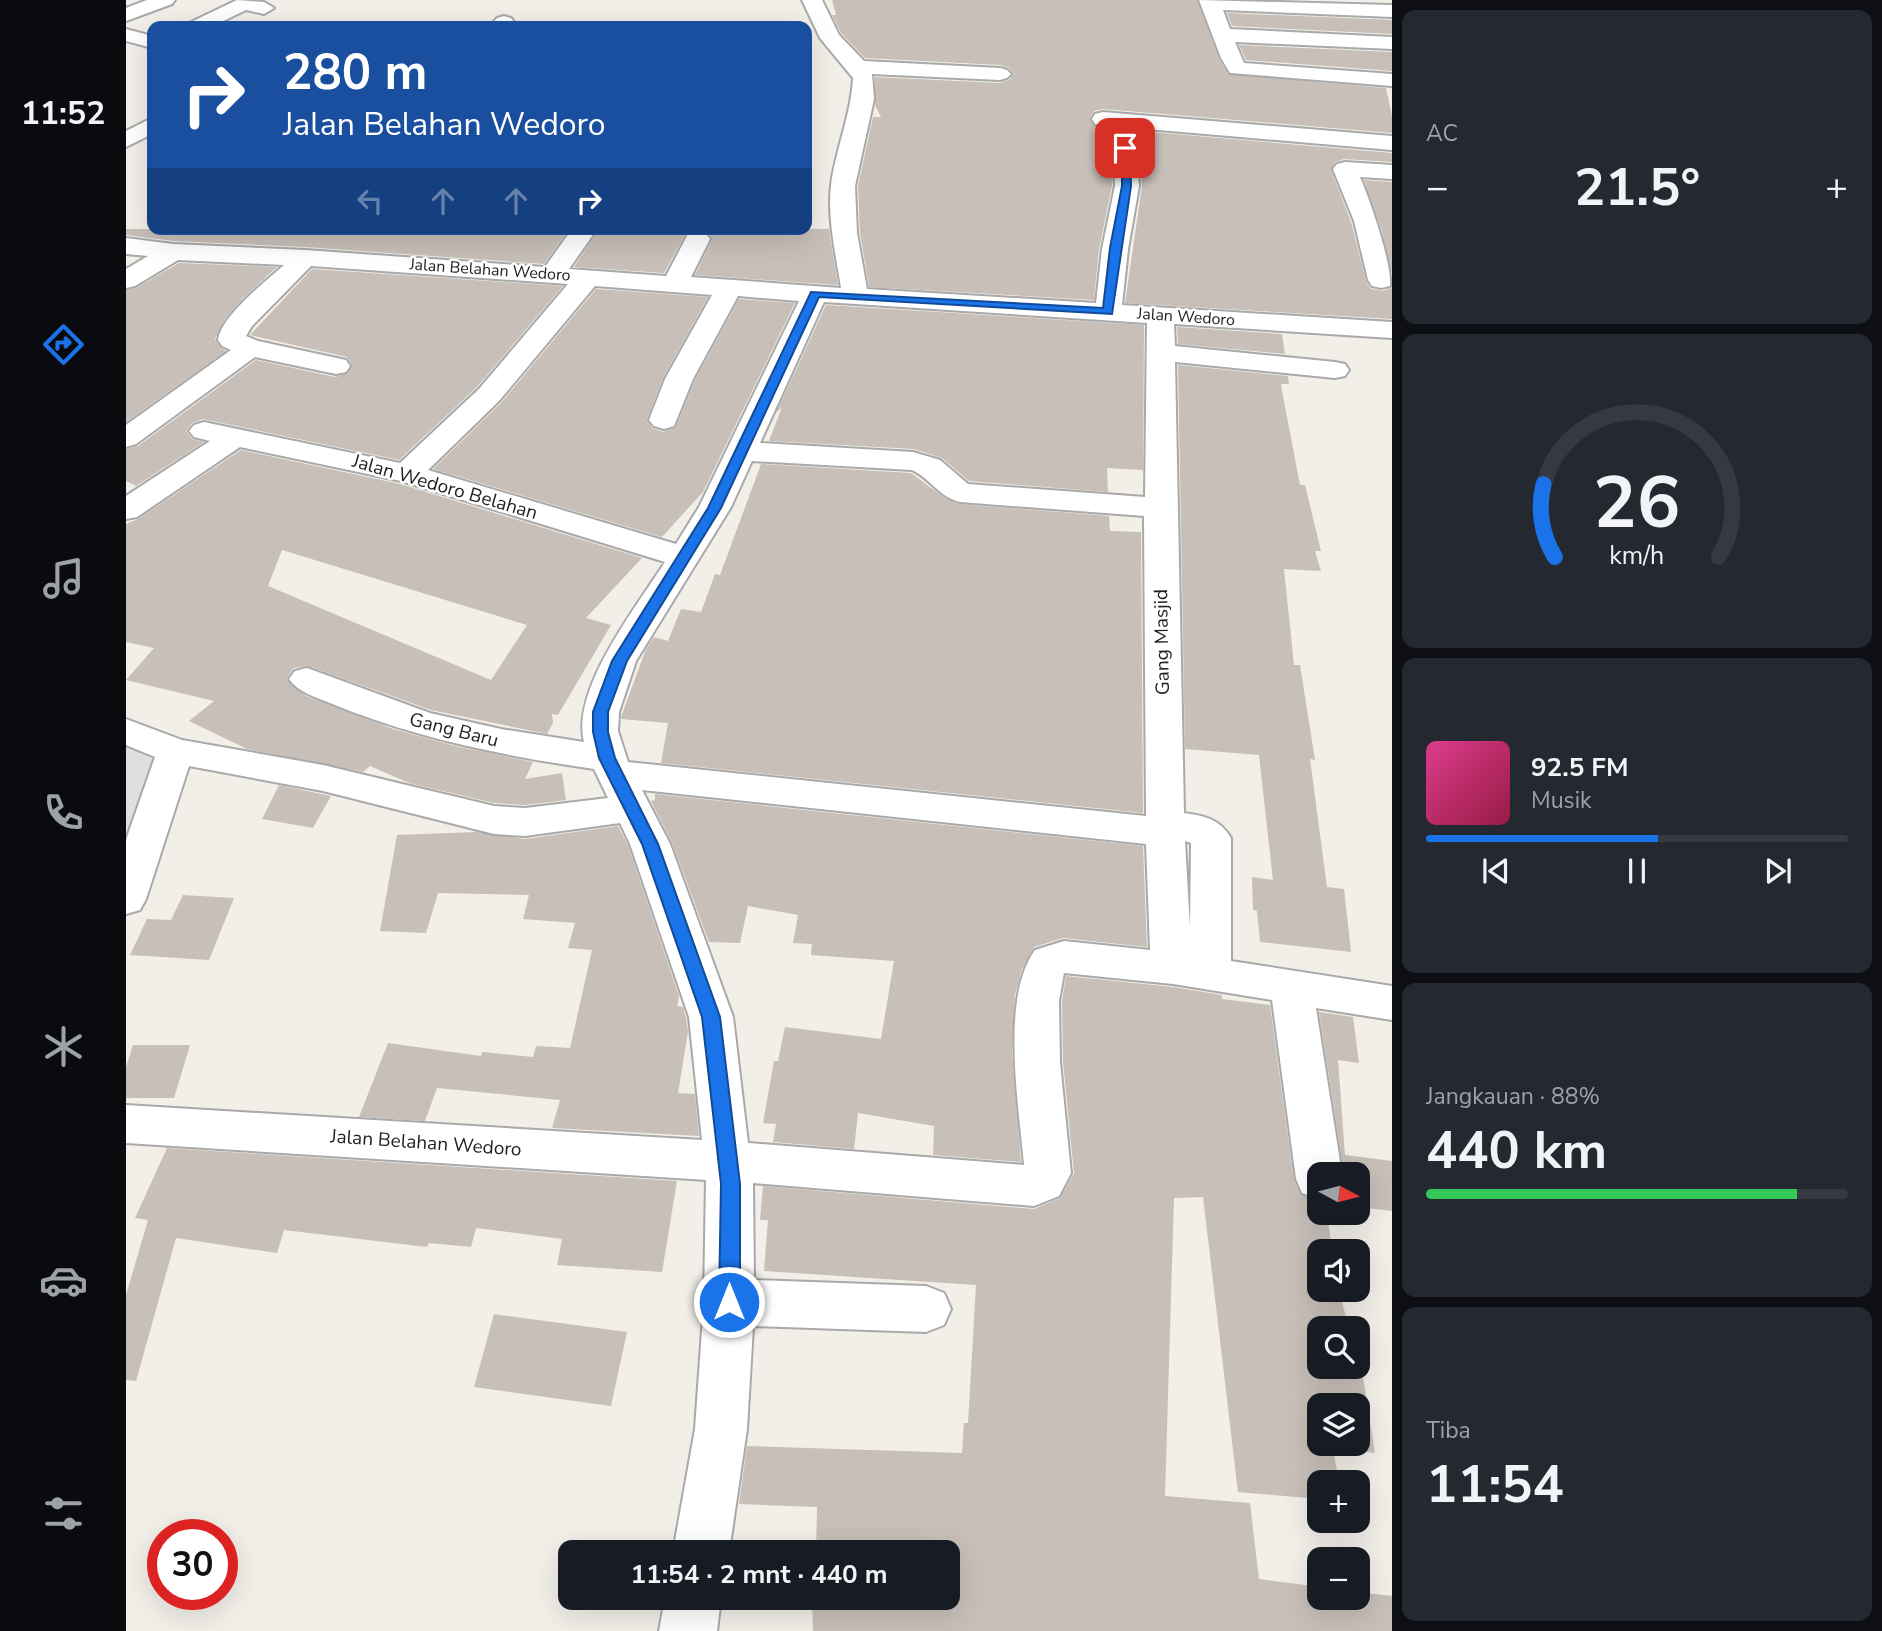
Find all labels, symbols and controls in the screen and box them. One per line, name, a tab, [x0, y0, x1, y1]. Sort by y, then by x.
text: 280 m	[283, 39, 427, 106]
icon: right	[168, 49, 259, 140]
text: 11:52	[21, 92, 105, 135]
text: Jalan Belahan Wedoro	[283, 103, 606, 146]
pin	[1095, 118, 1155, 178]
text: AC	[1426, 118, 1458, 149]
icon: arrive	[1106, 129, 1144, 167]
text: 21.5°	[1574, 152, 1700, 223]
text: −	[1426, 162, 1449, 213]
text: +	[1825, 162, 1848, 213]
icon: left	[351, 182, 389, 220]
icon: ahead	[424, 182, 462, 220]
icon: ahead	[497, 182, 535, 220]
icon: right	[570, 182, 608, 220]
street label: Jalan Belahan Wedoro	[408, 253, 571, 287]
street label: Jalan Wedoro	[1135, 303, 1236, 331]
icon: directions	[39, 320, 88, 369]
street label: Jalan Wedoro Belahan	[348, 448, 541, 526]
text: 26	[1593, 454, 1681, 554]
text: km/h	[1609, 539, 1665, 573]
icon: music	[39, 554, 88, 603]
street label: Gang Masjid	[1148, 589, 1176, 695]
street label: Gang Baru	[407, 706, 501, 754]
text: 92.5 FM	[1531, 750, 1628, 785]
text: Musik	[1531, 785, 1591, 816]
icon: phone	[39, 788, 88, 837]
icon: previous	[1477, 852, 1515, 890]
icon: pause	[1618, 852, 1656, 890]
icon: next	[1759, 852, 1797, 890]
icon: climate	[39, 1022, 88, 1071]
text: Jangkauan · 88%	[1426, 1081, 1600, 1112]
text: 440 km	[1426, 1115, 1607, 1186]
street label: Jalan Belahan Wedoro	[329, 1123, 522, 1163]
north arrow	[1307, 1162, 1370, 1225]
map controls	[1307, 1162, 1370, 1610]
button: sound	[1307, 1239, 1370, 1302]
icon: car	[39, 1256, 88, 1305]
position arrow	[692, 1265, 766, 1339]
button: search	[1307, 1316, 1370, 1379]
button: layers	[1307, 1393, 1370, 1456]
text: Tiba	[1426, 1415, 1471, 1446]
text: 11:54	[1426, 1449, 1564, 1520]
button: +	[1307, 1470, 1370, 1533]
icon: filters	[39, 1489, 88, 1538]
speed limit sign: 30	[147, 1519, 238, 1610]
button: −	[1307, 1547, 1370, 1610]
text: 11:54 · 2 mnt · 440 m	[630, 1557, 888, 1592]

